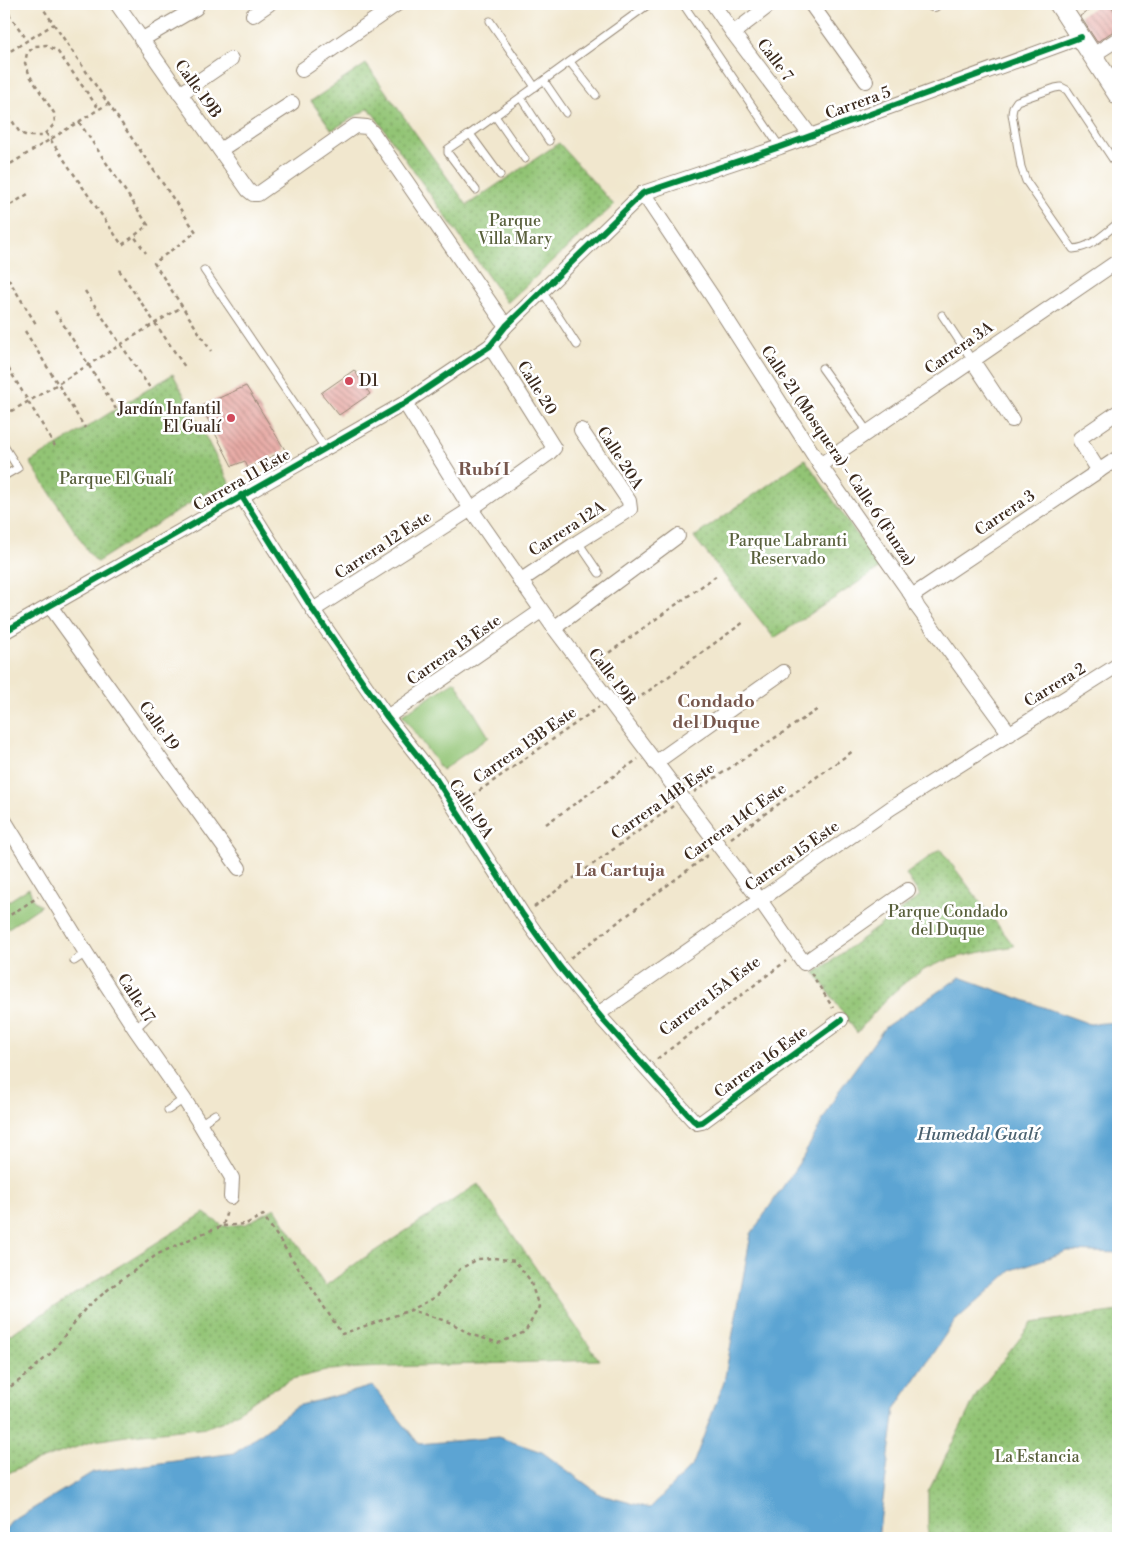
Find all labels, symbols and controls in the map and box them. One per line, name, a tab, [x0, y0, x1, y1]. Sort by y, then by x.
street label: Calle 7	[753, 35, 797, 85]
street label: Calle 19B	[170, 56, 226, 122]
street label: Carrera 5	[823, 82, 894, 124]
park label: Parque Villa Mary	[477, 211, 552, 249]
street label: Carrera 3A	[921, 316, 998, 379]
street label: Calle 21 (Mosquera) - Calle 6 (Funza)	[756, 342, 920, 570]
street label: Calle 20	[513, 357, 561, 419]
place label: D1	[359, 371, 378, 391]
marker: D1	[343, 375, 355, 387]
place label: Jardín Infantil El Gualí	[116, 399, 222, 437]
marker: Jardín Infantil El Gualí	[225, 412, 237, 424]
street label: Calle 20A	[592, 423, 648, 494]
street label: Carrera 11 Este	[190, 444, 294, 516]
district label: Rubí I	[458, 458, 510, 481]
park label: Parque El Gualí	[59, 469, 173, 489]
street label: Carrera 3	[971, 486, 1039, 540]
street label: Carrera 12A	[525, 496, 610, 561]
street label: Carrera 12 Este	[331, 506, 435, 584]
park label: Parque Labranti Reservado	[729, 531, 847, 569]
street label: Carrera 13 Este	[403, 610, 505, 690]
street label: Calle 19B	[584, 644, 640, 710]
street label: Carrera 2	[1021, 658, 1089, 712]
district label: Condado del Duque	[672, 690, 760, 734]
street label: Calle 19	[134, 697, 184, 755]
street label: Carrera 13B Este	[469, 702, 581, 788]
street label: Carrera 14B Este	[607, 758, 719, 844]
street label: Calle 19A	[444, 775, 498, 843]
street label: Carrera 14C Este	[680, 778, 790, 866]
street label: Carrera 15 Este	[741, 816, 843, 896]
district label: La Cartuja	[575, 859, 665, 882]
park label: Parque Condado del Duque	[888, 902, 1008, 940]
street label: Carrera 15A Este	[656, 952, 764, 1040]
street label: Calle 17	[113, 970, 159, 1026]
street label: Carrera 16 Este	[710, 1021, 812, 1103]
water label: Humedal Gualí	[916, 1123, 1041, 1146]
park label: La Estancia	[994, 1447, 1080, 1467]

